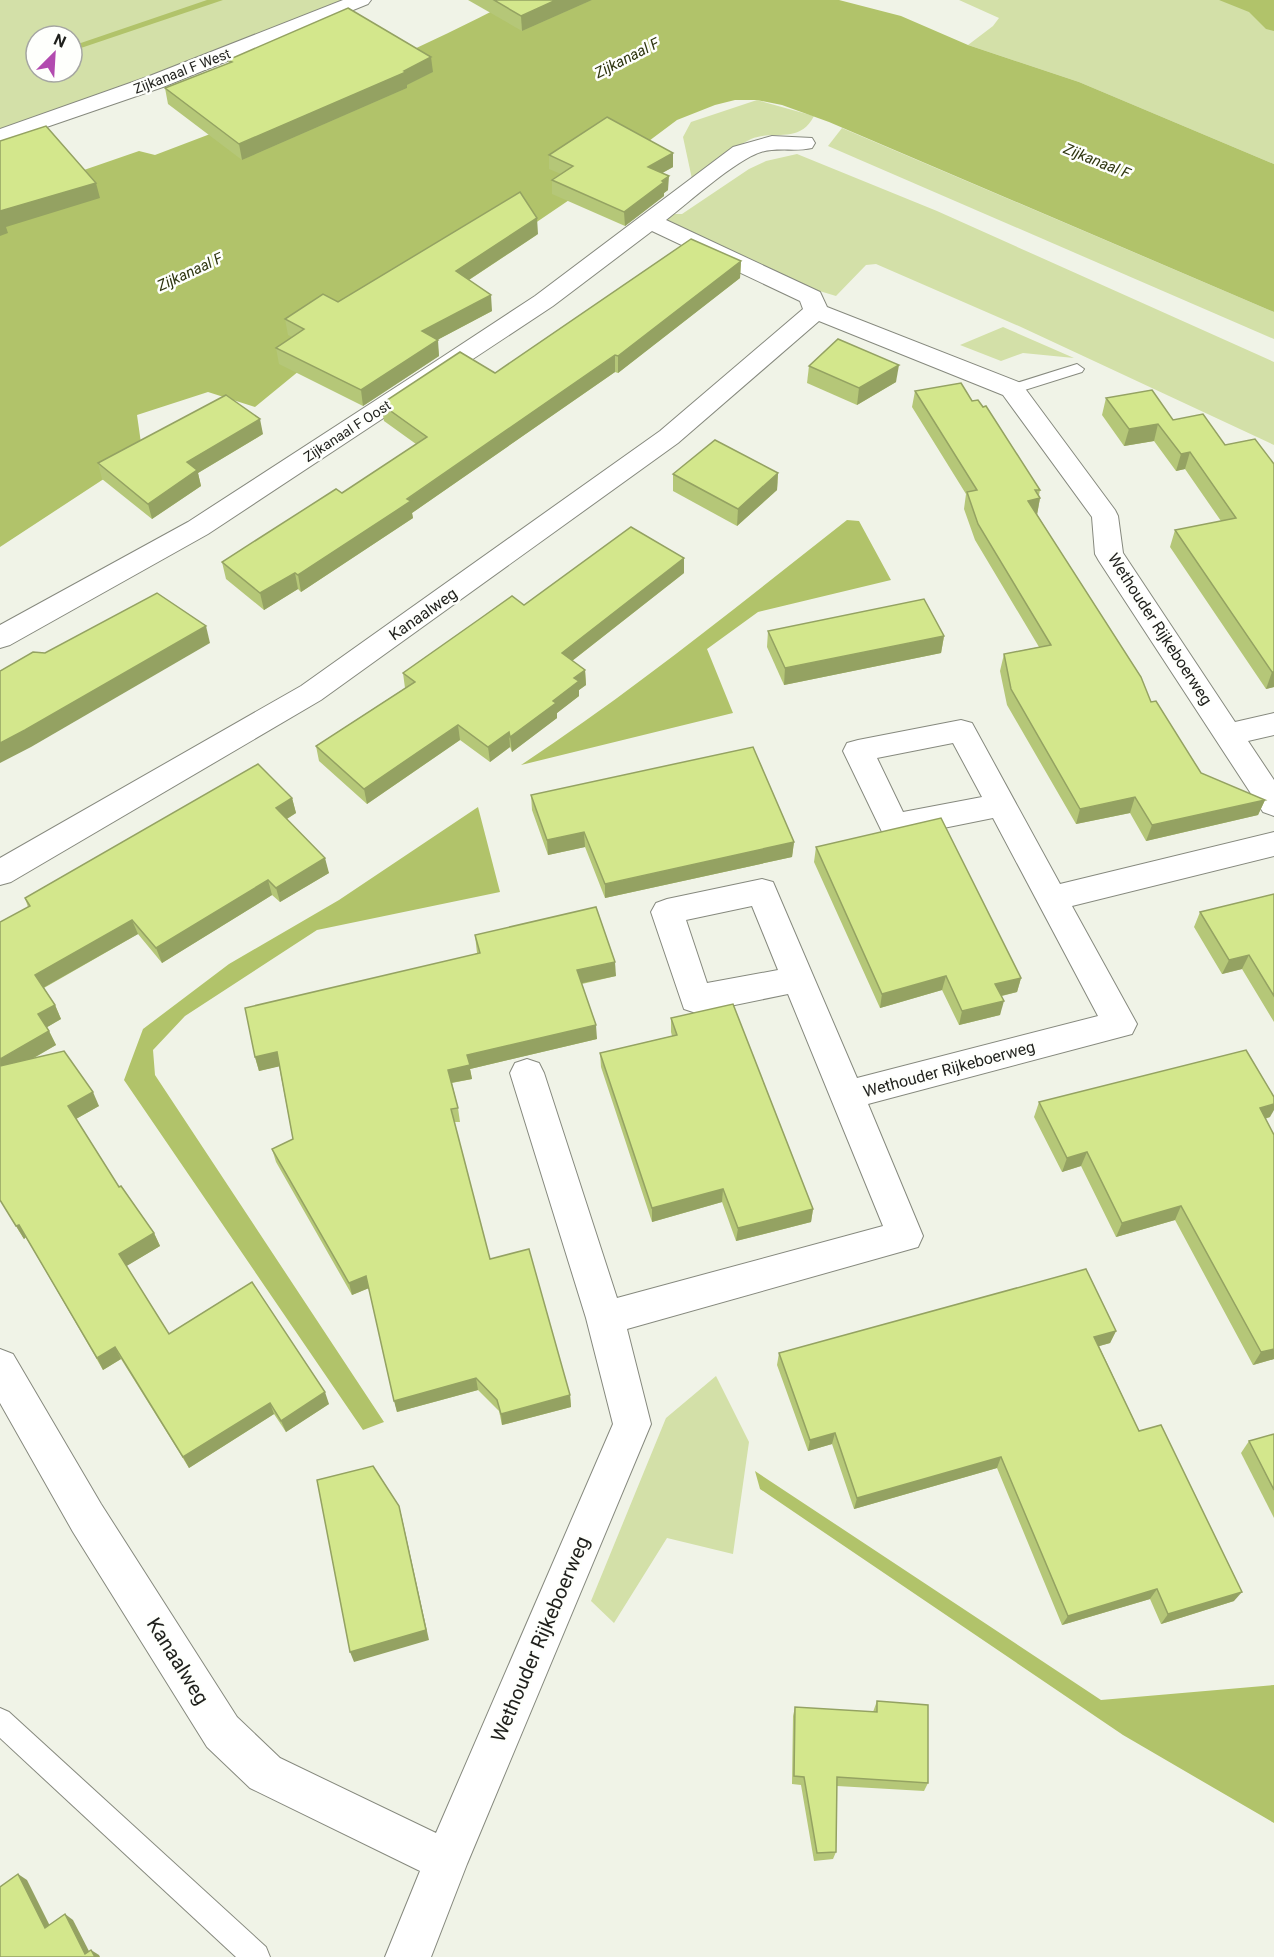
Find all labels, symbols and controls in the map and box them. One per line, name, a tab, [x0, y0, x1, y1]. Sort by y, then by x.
north arrow	[24, 24, 84, 84]
text: N	[51, 30, 69, 52]
water label: Zijkanaal F	[591, 34, 663, 82]
street label: Zijkanaal F West	[131, 45, 233, 97]
water label: Zijkanaal F	[1060, 139, 1134, 183]
water label: Zijkanaal F	[153, 249, 226, 295]
street label: Zijkanaal F Oost	[301, 397, 394, 465]
street label: Wethouder Rijkeboerweg	[1104, 550, 1216, 708]
street label: Kanaalweg	[385, 584, 461, 644]
street label: Wethouder Rijkeboerweg	[861, 1037, 1037, 1101]
street label: Wethouder Rijkeboerweg	[486, 1532, 594, 1746]
street label: Kanaalweg	[142, 1613, 214, 1709]

